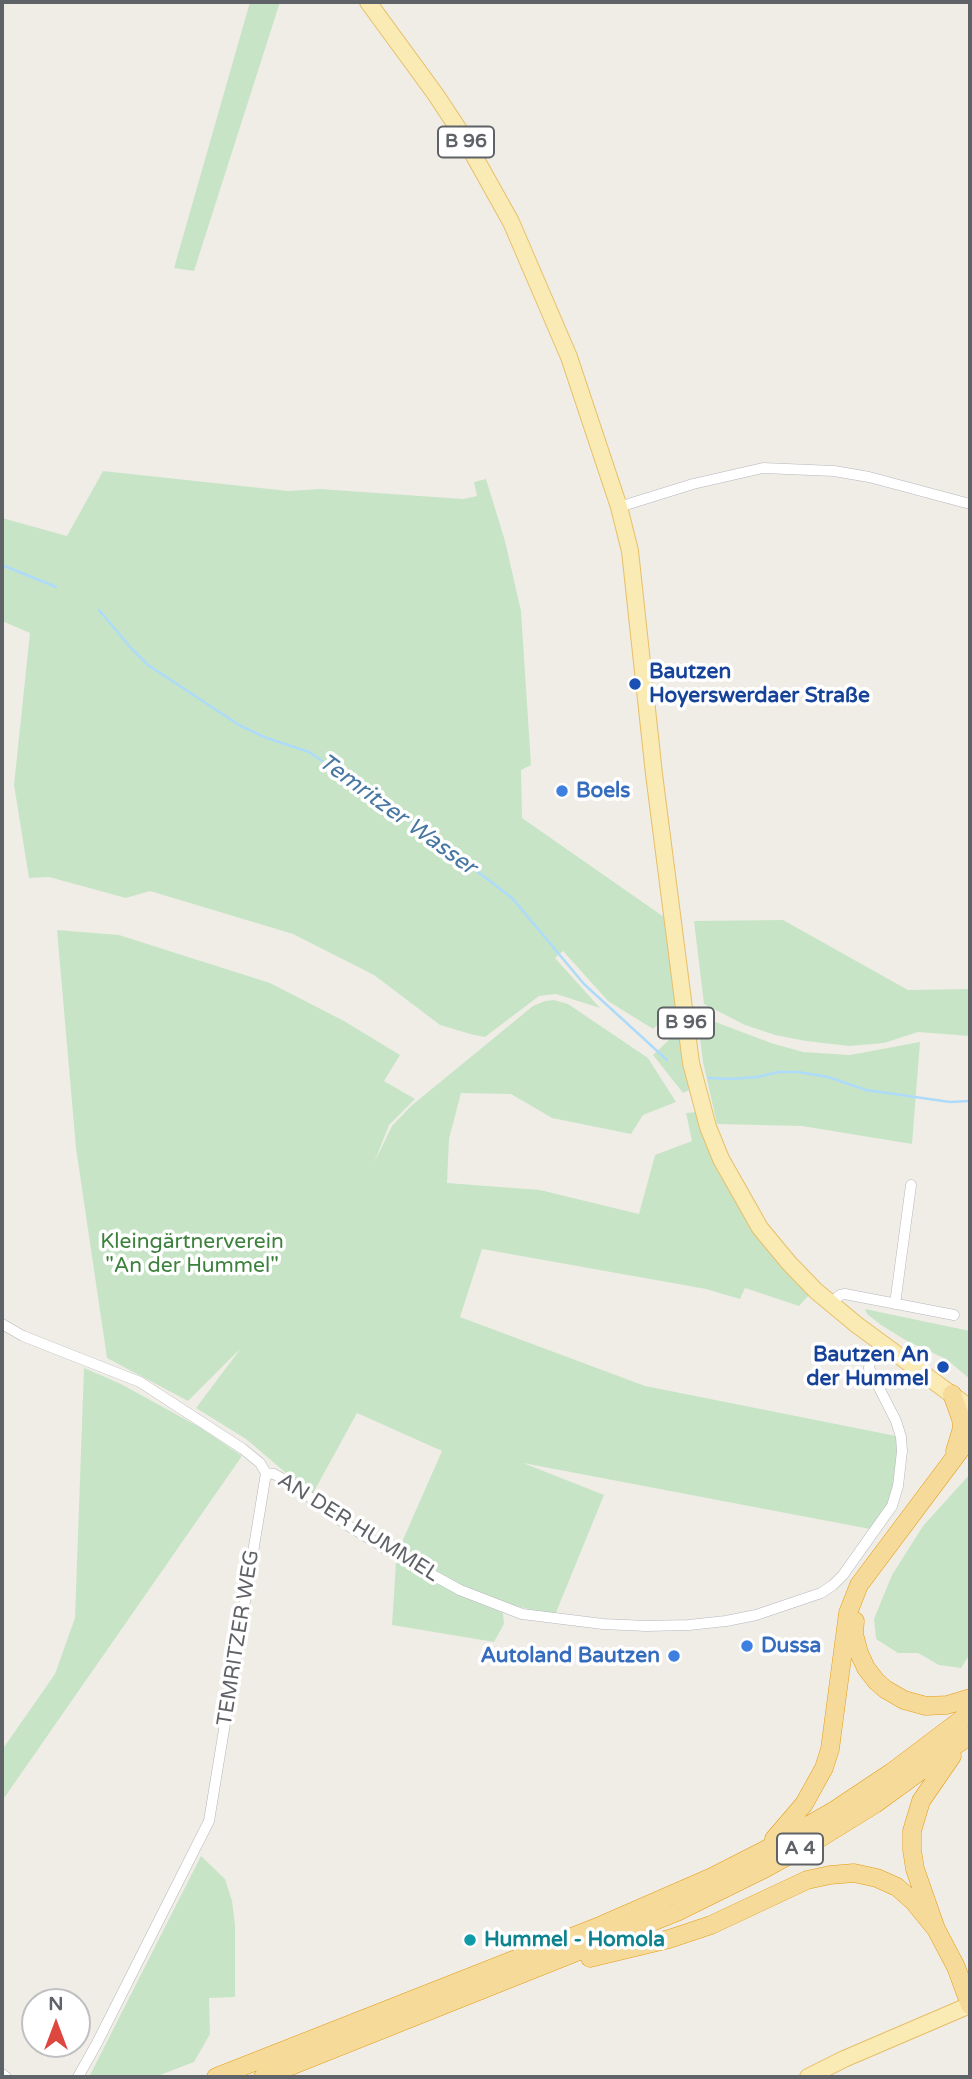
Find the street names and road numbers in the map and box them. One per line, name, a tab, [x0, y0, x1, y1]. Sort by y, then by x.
road number: B 96	[438, 126, 494, 158]
road number: B 96	[658, 1007, 714, 1038]
street label: AN DER HUMMEL	[273, 1468, 443, 1588]
street label: TEMRITZER WEG	[213, 1548, 265, 1728]
road number: A 4	[777, 1834, 823, 1865]

